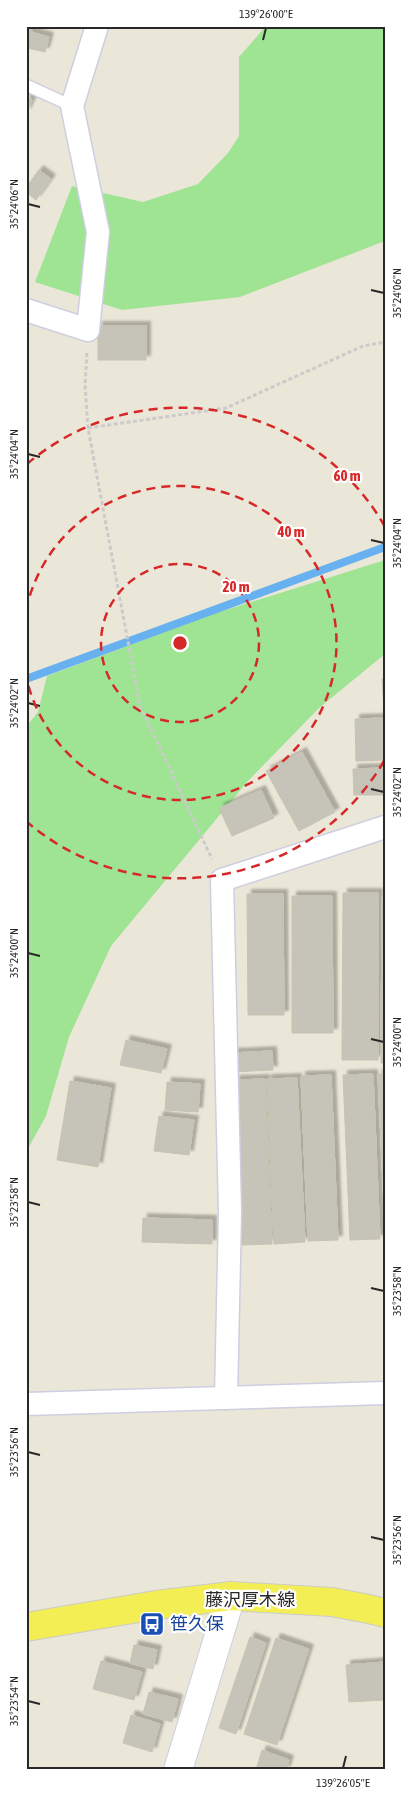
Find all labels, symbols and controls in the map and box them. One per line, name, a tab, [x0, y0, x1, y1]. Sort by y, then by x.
text: 139°26'00"E	[239, 7, 293, 21]
text: 35°24'06"N	[7, 179, 21, 229]
text: 35°24'06"N	[390, 268, 404, 318]
text: 35°24'04"N	[7, 429, 21, 479]
text: 60 m	[334, 467, 361, 484]
text: 35°24'04"N	[390, 518, 404, 568]
text: 40 m	[277, 523, 305, 540]
text: 20 m	[223, 578, 250, 595]
centre of rings	[171, 634, 189, 652]
text: 35°24'02"N	[7, 678, 21, 728]
text: 35°24'02"N	[390, 767, 404, 817]
text: 35°24'00"N	[7, 928, 21, 978]
text: 35°24'00"N	[390, 1017, 404, 1067]
text: 35°23'58"N	[7, 1177, 21, 1227]
text: 35°23'58"N	[390, 1266, 404, 1316]
text: 35°23'56"N	[7, 1427, 21, 1477]
text: 35°23'56"N	[390, 1515, 404, 1565]
street label: 藤沢厚木線	[205, 1589, 295, 1610]
bus stop icon: 笹久保	[139, 1611, 165, 1637]
place label: 笹久保	[170, 1613, 224, 1634]
text: 35°23'54"N	[7, 1676, 21, 1726]
text: 139°26'05"E	[316, 1776, 370, 1790]

